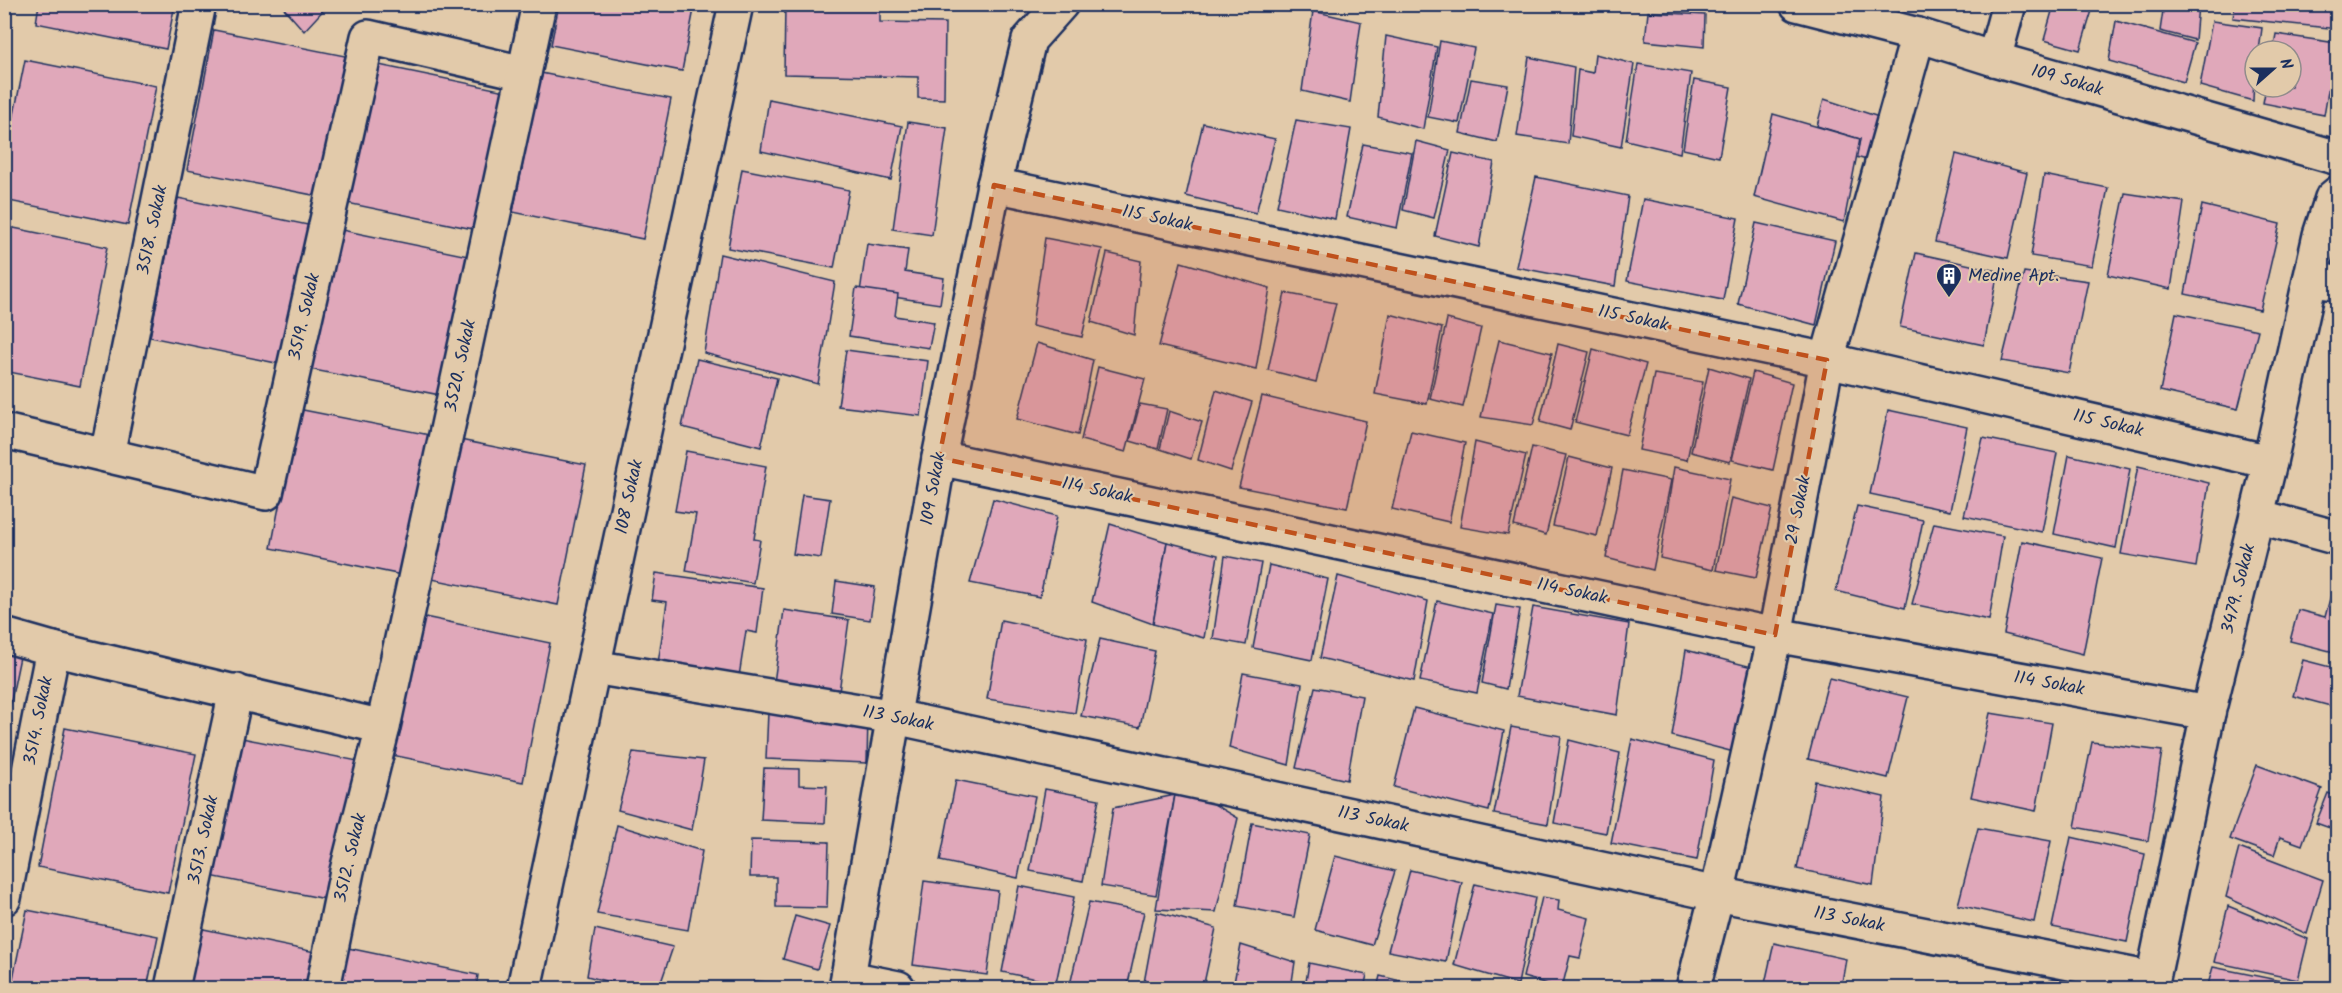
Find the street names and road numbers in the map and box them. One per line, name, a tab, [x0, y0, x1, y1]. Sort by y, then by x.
street label: 109 Sokak	[2028, 57, 2107, 105]
street label: 3518. Sokak	[129, 182, 177, 278]
street label: 115 Sokak	[1119, 197, 1195, 241]
street label: 3519. Sokak	[281, 270, 329, 364]
street label: 115 Sokak	[1595, 297, 1671, 341]
street label: 3520. Sokak	[437, 317, 485, 415]
street label: 115 Sokak	[2070, 402, 2147, 446]
street label: 109 Sokak	[913, 450, 955, 528]
street label: 108 Sokak	[608, 456, 652, 537]
street label: 114 Sokak	[1059, 469, 1136, 513]
street label: 29 Sokak	[1778, 473, 1820, 547]
street label: 3479. Sokak	[2214, 540, 2264, 637]
street label: 114 Sokak	[1534, 570, 1611, 614]
street label: 114 Sokak	[2011, 664, 2087, 705]
street label: 3514. Sokak	[16, 674, 62, 768]
street label: 113 Sokak	[860, 698, 937, 740]
street label: 3513. Sokak	[180, 792, 228, 887]
street label: 113 Sokak	[1335, 798, 1412, 842]
street label: 3512. Sokak	[327, 810, 375, 905]
street label: 113 Sokak	[1811, 899, 1888, 941]

